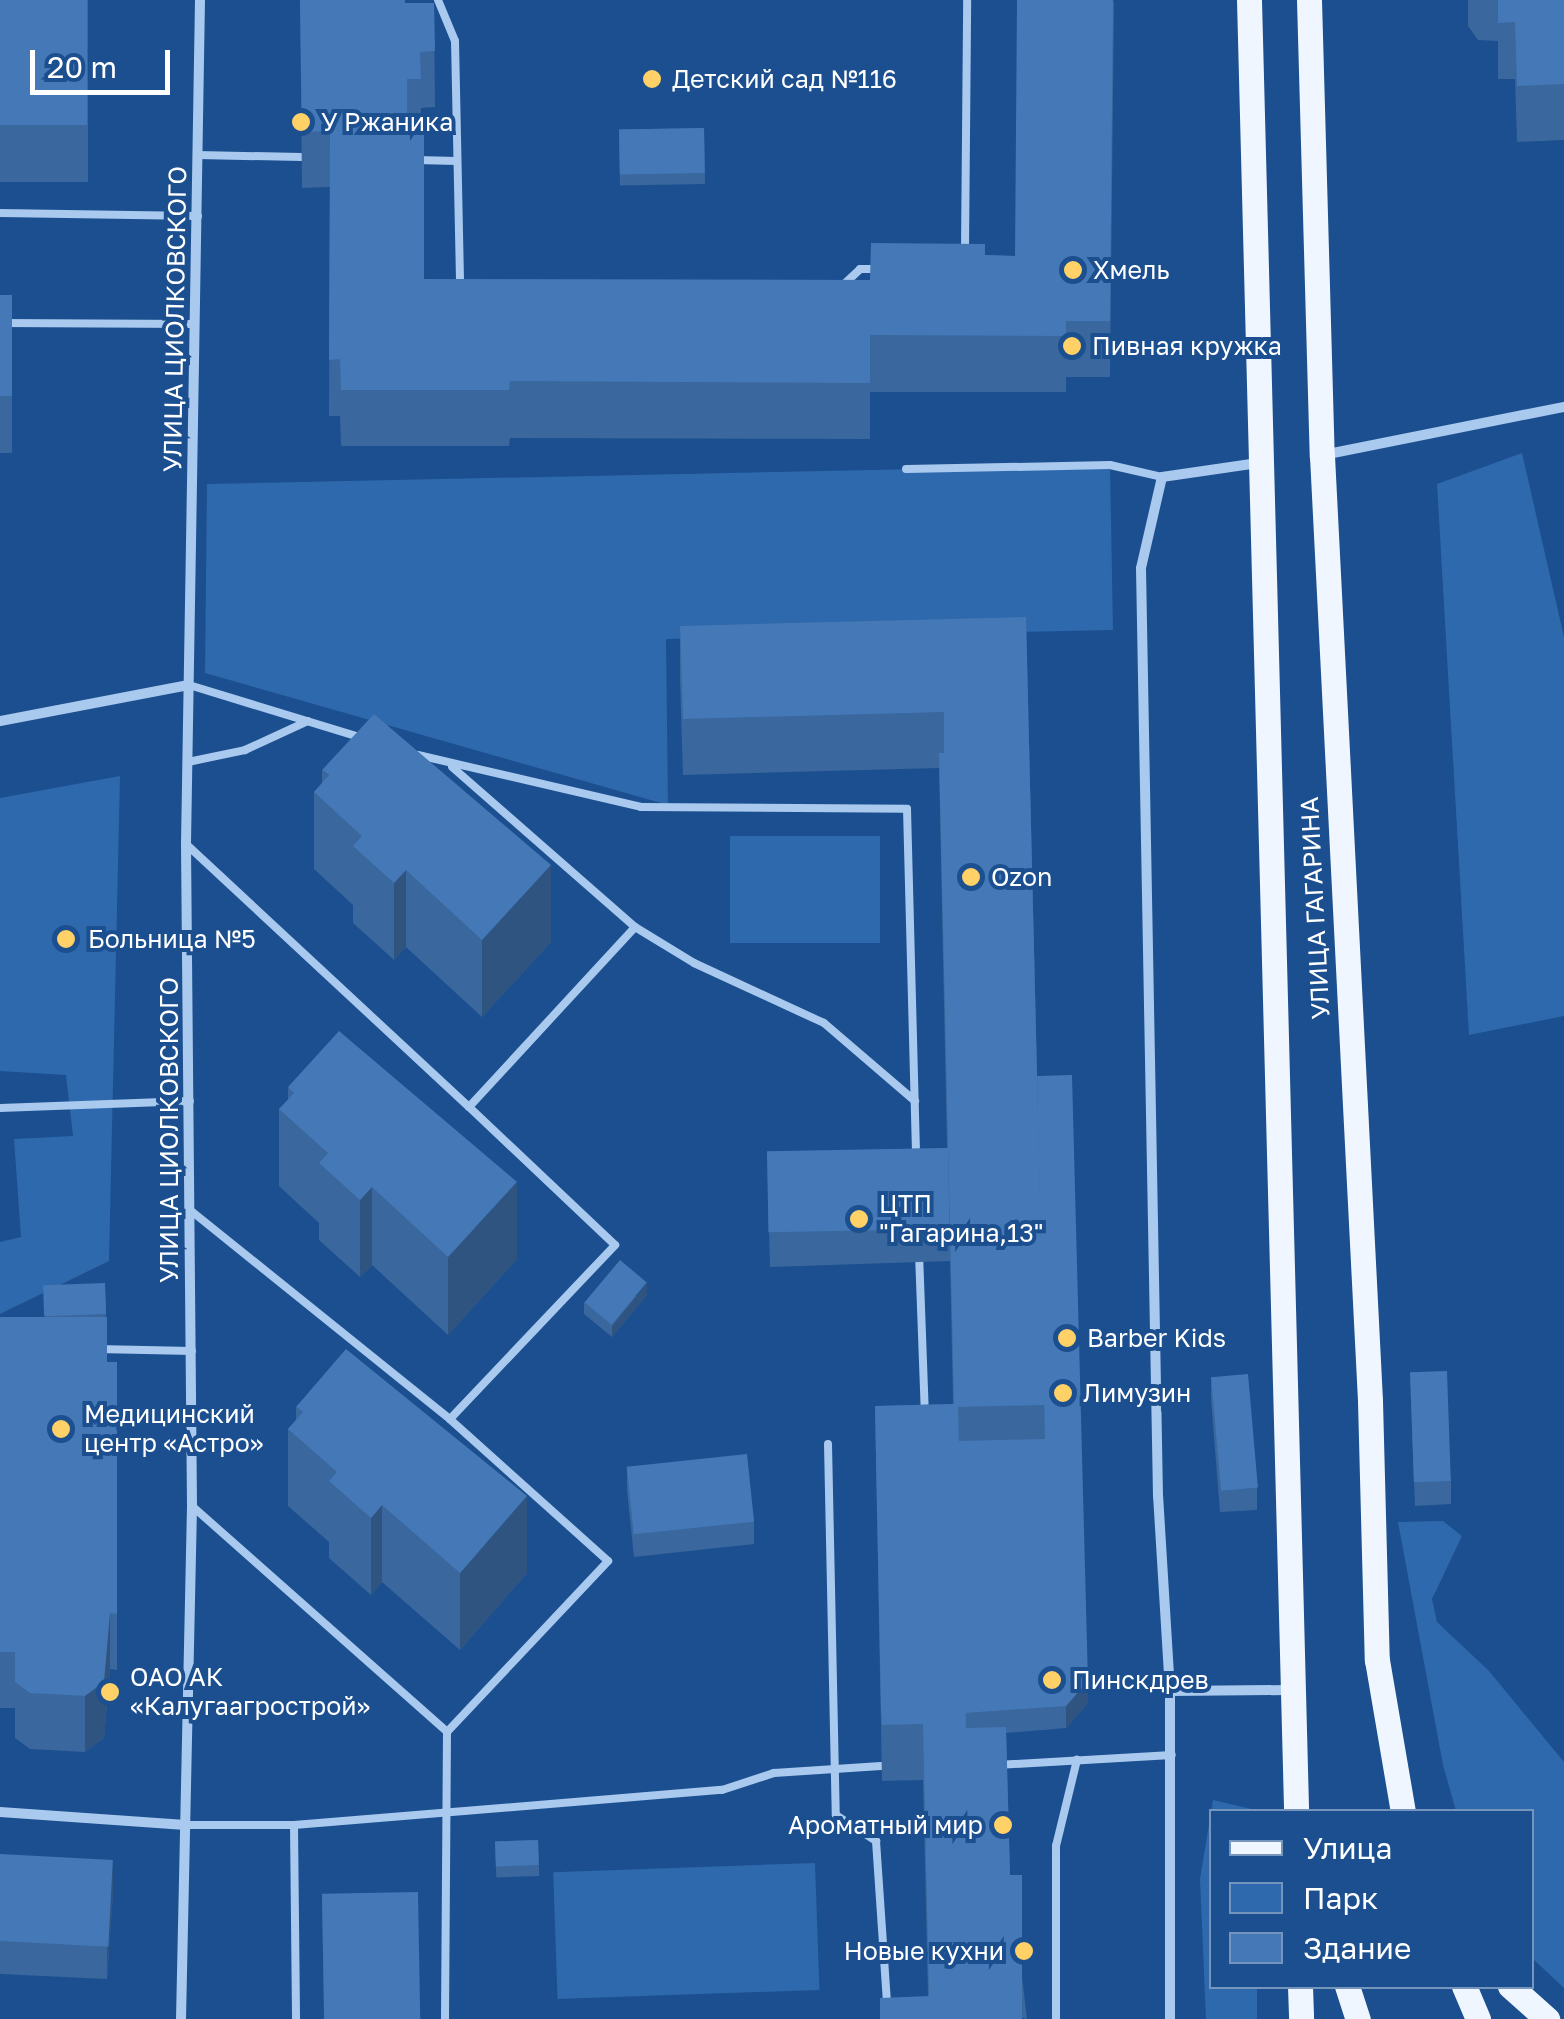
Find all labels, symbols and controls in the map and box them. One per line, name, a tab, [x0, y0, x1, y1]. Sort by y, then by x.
scale bar	[35, 30, 175, 92]
text: 20 m	[47, 49, 117, 85]
place label: Детский сад №116	[672, 64, 897, 94]
marker: Детский сад №116	[641, 68, 663, 90]
place label: У Ржаника	[321, 107, 453, 137]
marker: У Ржаника	[290, 111, 312, 133]
street label: УЛИЦА ЦИОЛКОВСКОГО	[157, 166, 193, 472]
place label: Хмель	[1093, 255, 1169, 285]
marker: Хмель	[1062, 259, 1084, 281]
place label: Пивная кружка	[1092, 331, 1282, 361]
marker: Пивная кружка	[1061, 335, 1083, 357]
street label: УЛИЦА ГАГАРИНА	[1294, 796, 1336, 1020]
place label: Ozon	[991, 862, 1052, 892]
marker: Ozon	[960, 866, 982, 888]
place label: Больница №5	[88, 924, 256, 954]
marker: Больница №5	[53, 926, 79, 952]
street label: УЛИЦА ЦИОЛКОВСКОГО	[154, 977, 184, 1283]
place label: ЦТП "Гагарина,13"	[879, 1190, 1043, 1249]
marker: ЦТП "Гагарина,13"	[848, 1208, 870, 1230]
place label: Barber Kids	[1087, 1323, 1226, 1353]
marker: Barber Kids	[1056, 1327, 1078, 1349]
place label: Лимузин	[1083, 1378, 1191, 1408]
marker: Лимузин	[1052, 1382, 1074, 1404]
place label: Медицинский центр «Астро»	[84, 1400, 263, 1459]
marker: Медицинский центр «Астро»	[48, 1416, 74, 1442]
place label: ОАО АК «Калугаагрострой»	[130, 1663, 370, 1722]
place label: Пинскдрев	[1072, 1665, 1209, 1695]
marker: Пинскдрев	[1041, 1669, 1063, 1691]
marker: ОАО АК «Калугаагрострой»	[99, 1681, 121, 1703]
legend	[1209, 1809, 1534, 1989]
place label: Ароматный мир	[788, 1810, 983, 1840]
marker: Ароматный мир	[992, 1814, 1014, 1836]
text: Улица	[1303, 1830, 1392, 1866]
text: Парк	[1303, 1880, 1378, 1916]
text: Здание	[1303, 1930, 1411, 1966]
place label: Новые кухни	[844, 1936, 1004, 1966]
marker: Новые кухни	[1013, 1940, 1035, 1962]

